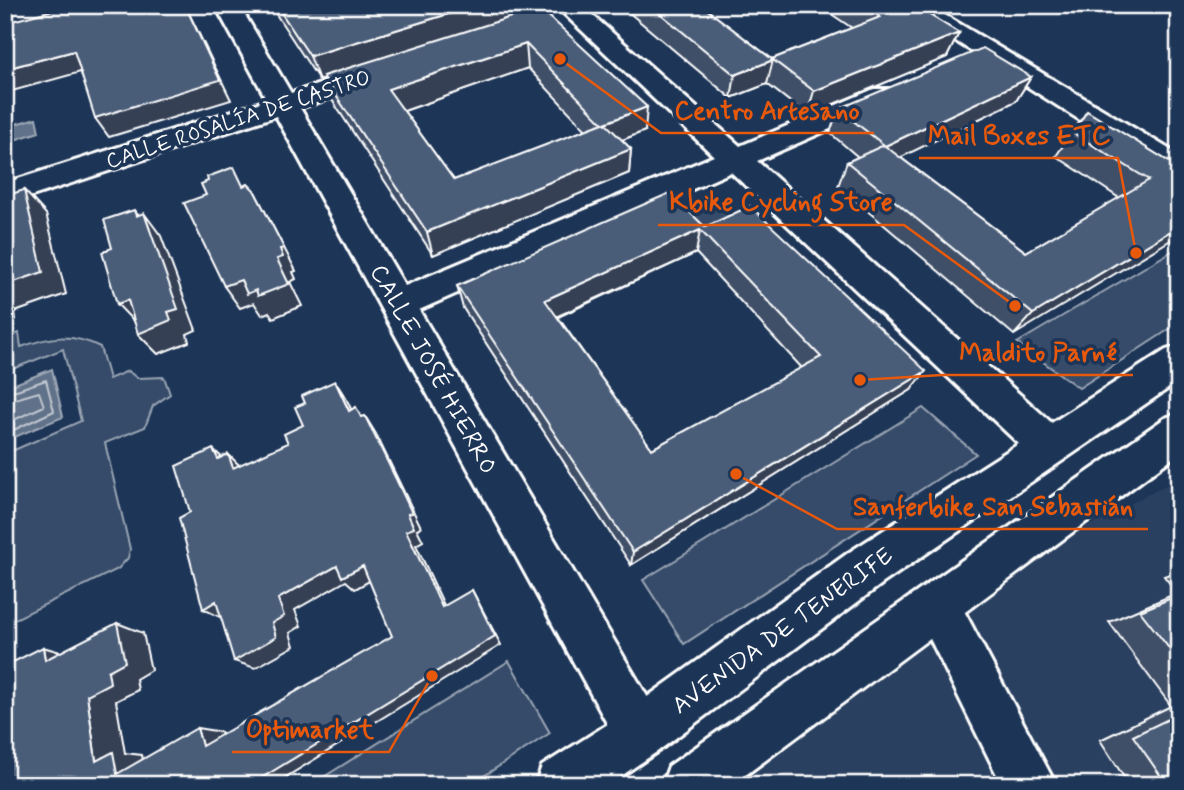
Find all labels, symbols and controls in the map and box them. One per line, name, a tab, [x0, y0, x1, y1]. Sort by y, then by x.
street label: CALLE ROSALÍA DE CASTRO	[103, 64, 374, 176]
callout: Centro Artesano	[661, 86, 874, 133]
text: Centro Artesano	[674, 95, 860, 129]
callout: Mail Boxes ETC	[919, 111, 1118, 158]
text: Mail Boxes ETC	[928, 120, 1111, 154]
callout: Kbike Cycling Store	[658, 178, 904, 225]
text: Kbike Cycling Store	[669, 186, 893, 223]
street label: CALLE JOSÉ HIERRO	[362, 258, 505, 480]
callout: Maldito Parné	[942, 328, 1133, 375]
text: Maldito Parné	[959, 337, 1117, 371]
callout: Sanferbike San Sebastián	[837, 482, 1148, 529]
text: Sanferbike San Sebastián	[853, 491, 1133, 525]
street label: AVENIDA DE TENERIFE	[666, 540, 900, 722]
callout: Optimarket	[232, 705, 389, 752]
text: Optimarket	[246, 714, 375, 748]

